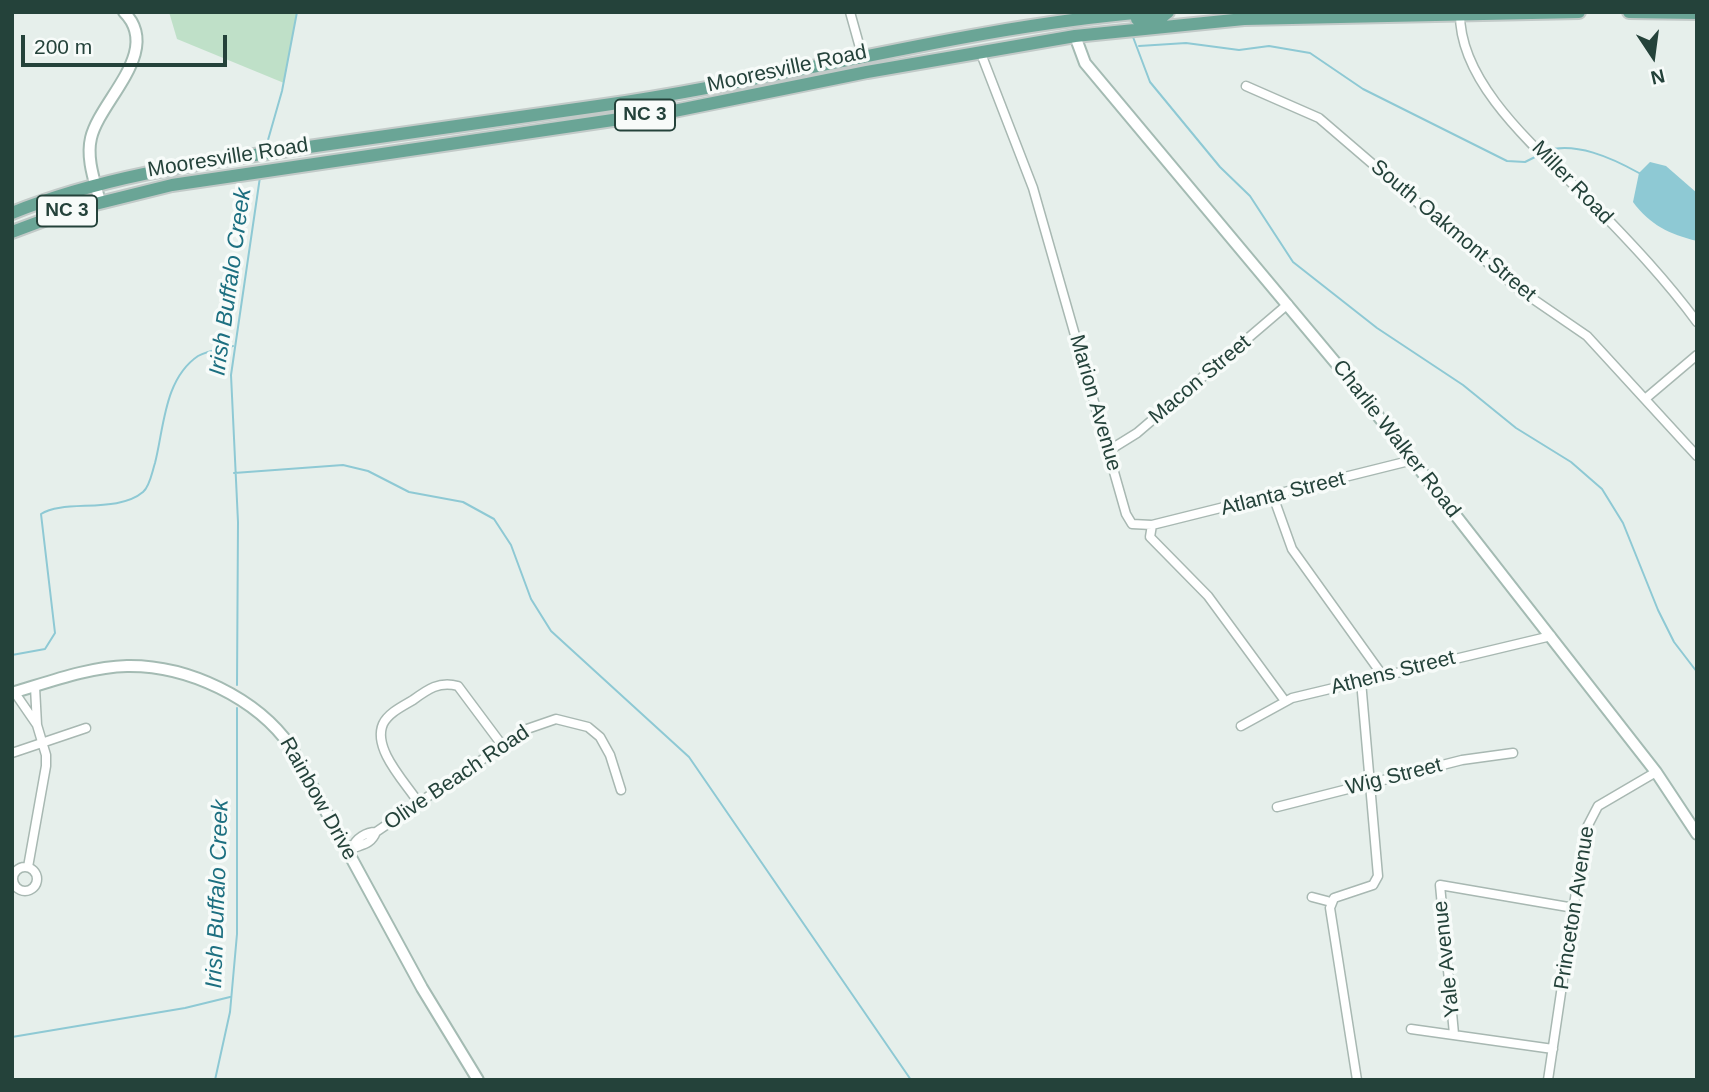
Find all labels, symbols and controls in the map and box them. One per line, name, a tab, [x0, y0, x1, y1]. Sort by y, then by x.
scale bar	[24, 21, 231, 65]
north arrow	[1618, 21, 1688, 91]
text: 200 m	[34, 35, 92, 58]
street label: Mooresville Road	[705, 40, 869, 98]
text: N	[1649, 65, 1667, 89]
road number: NC 3	[615, 99, 675, 130]
street label: Mooresville Road	[146, 133, 310, 183]
street label: Miller Road	[1526, 136, 1618, 230]
street label: South Oakmont Street	[1365, 155, 1541, 307]
water label: Irish Buffalo Creek	[204, 186, 258, 378]
road number: NC 3	[37, 196, 97, 226]
street label: Macon Street	[1144, 330, 1256, 430]
street label: Marion Avenue	[1063, 332, 1127, 474]
street label: Charlie Walker Road	[1327, 355, 1465, 523]
street label: Atlanta Street	[1218, 466, 1348, 522]
street label: Athens Street	[1328, 645, 1458, 701]
street label: Olive Beach Road	[380, 720, 534, 836]
street label: Rainbow Drive	[274, 733, 362, 865]
street label: Wig Street	[1343, 753, 1445, 801]
water label: Irish Buffalo Creek	[201, 799, 235, 989]
street label: Princeton Avenue	[1550, 824, 1600, 992]
street label: Yale Avenue	[1428, 899, 1466, 1019]

